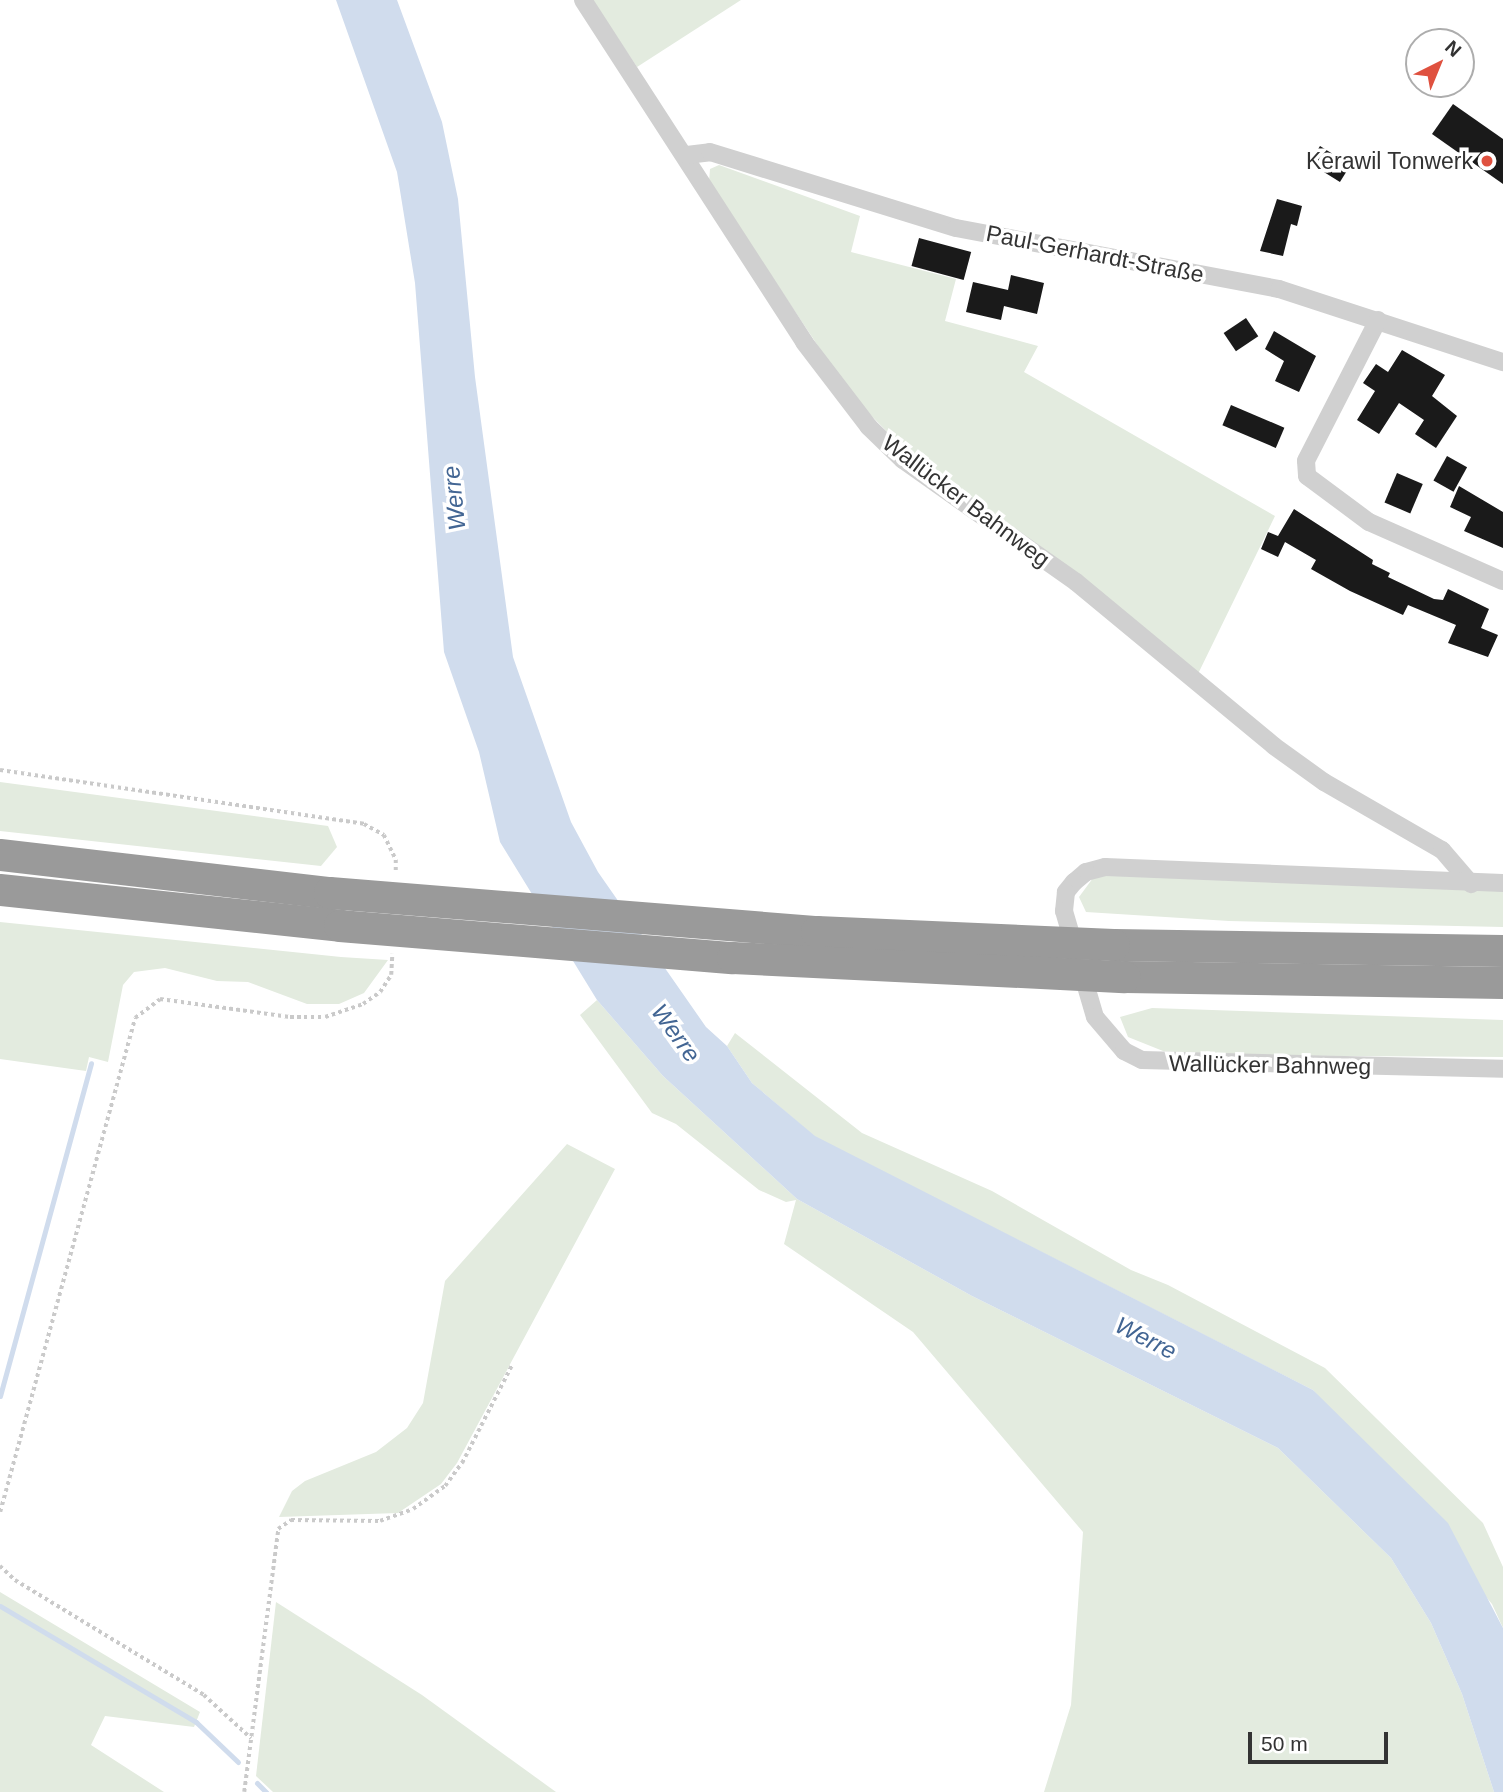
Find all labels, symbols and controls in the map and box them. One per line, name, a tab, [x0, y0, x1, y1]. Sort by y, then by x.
north arrow	[1405, 28, 1475, 98]
text: N	[1441, 36, 1465, 61]
place label: Kerawil Tonwerk	[1306, 147, 1473, 175]
marker: Kerawil Tonwerk	[1479, 153, 1495, 169]
street label: Paul-Gerhardt-Straße	[984, 219, 1206, 289]
street label: Wallücker Bahnweg	[877, 429, 1055, 573]
water label: Werre	[436, 464, 472, 532]
water label: Werre	[645, 998, 707, 1068]
street label: Wallücker Bahnweg	[1169, 1049, 1371, 1081]
water label: Werre	[1111, 1310, 1181, 1366]
scale bar	[1251, 1718, 1391, 1762]
text: 50 m	[1261, 1732, 1308, 1755]

